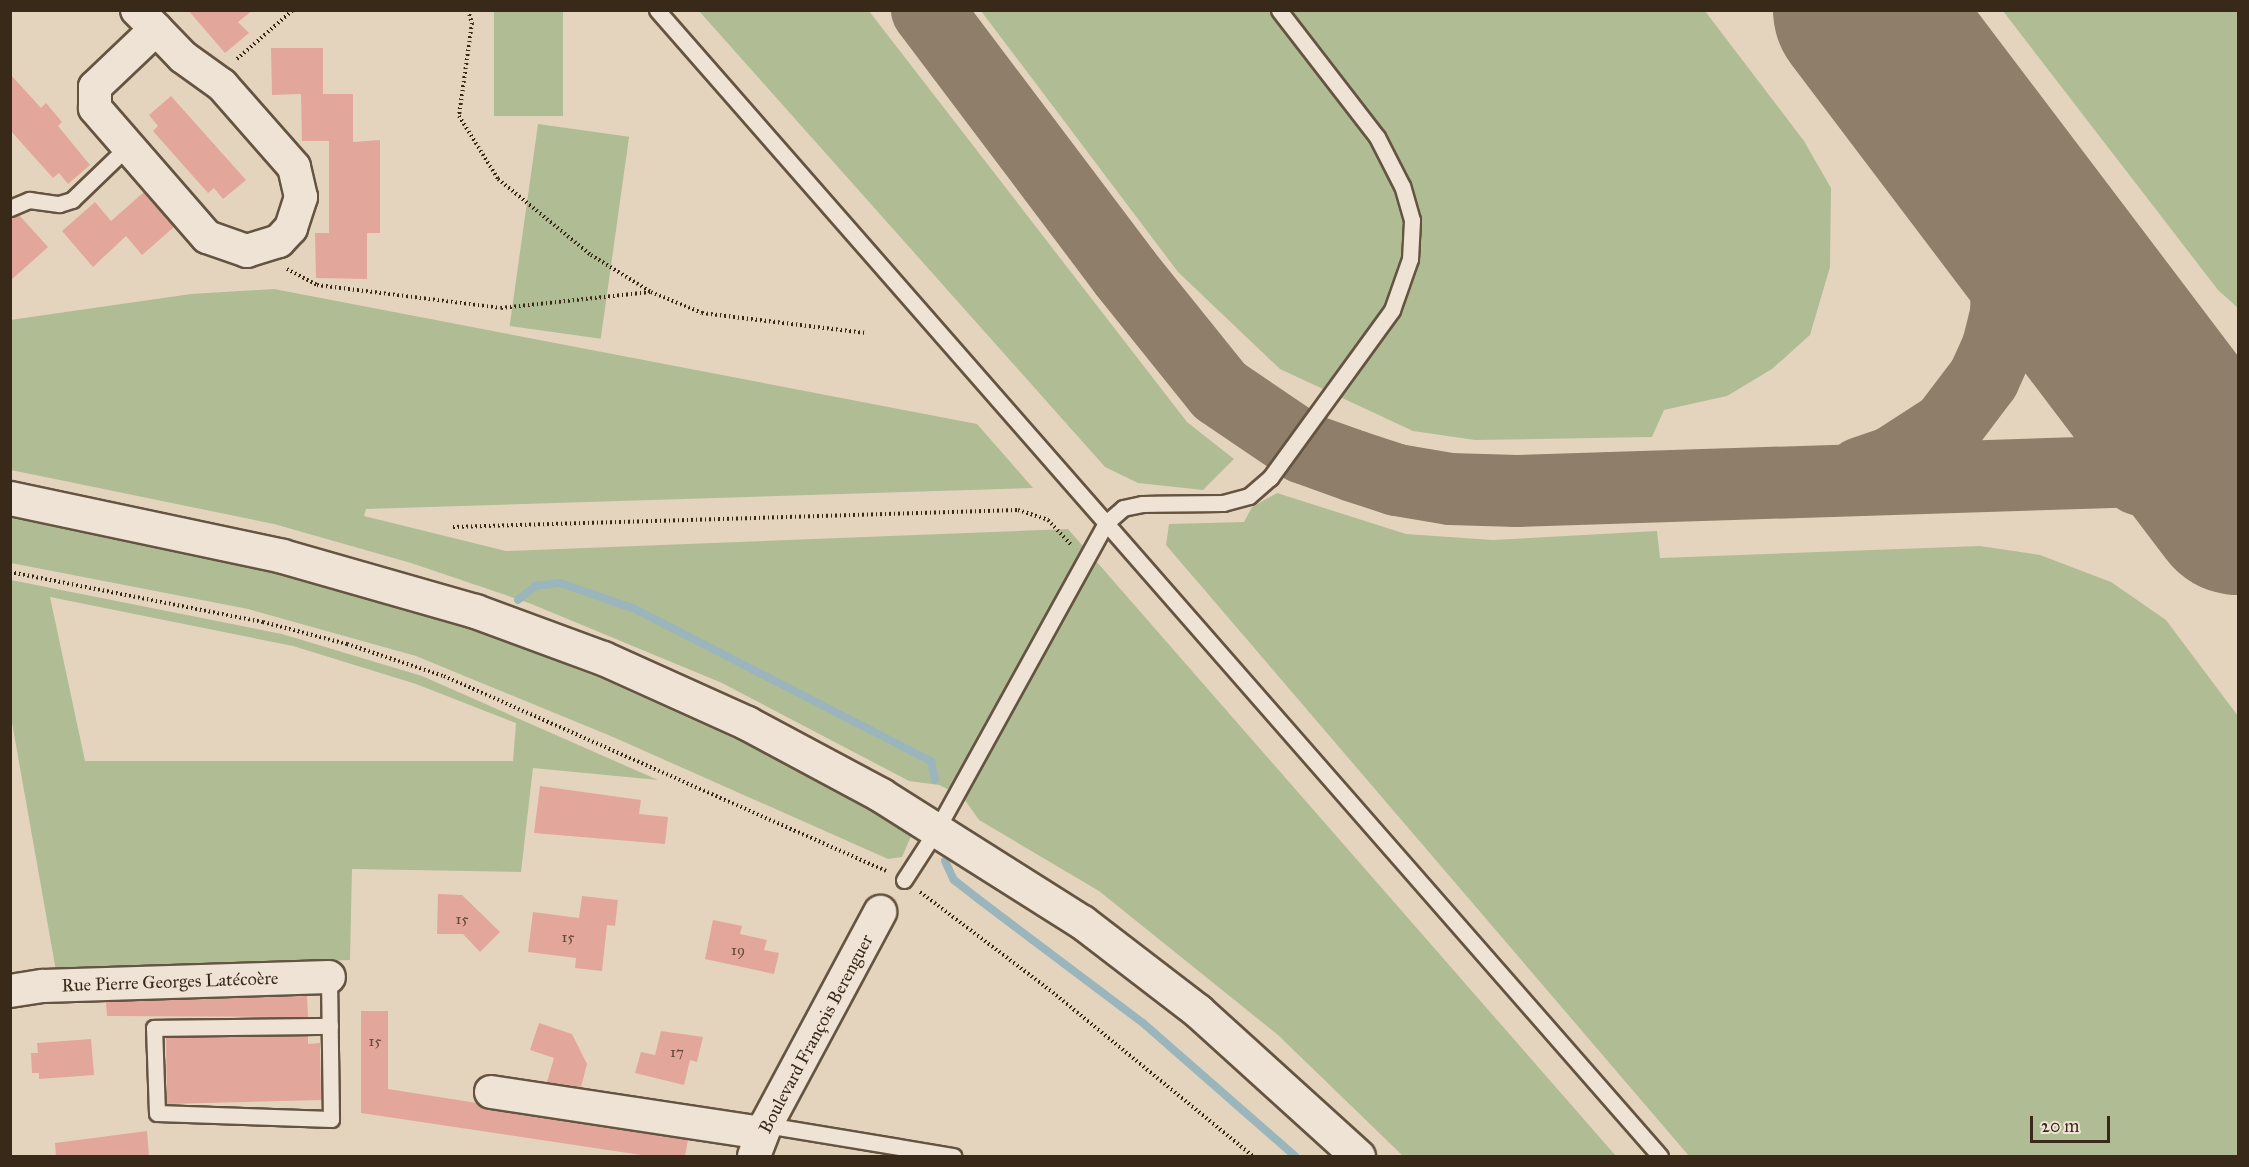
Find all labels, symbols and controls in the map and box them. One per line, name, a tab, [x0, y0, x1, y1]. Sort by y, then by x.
house number: 15	[456, 911, 468, 929]
house number: 15	[562, 929, 574, 947]
street label: Boulevard François Berenguer	[754, 931, 878, 1137]
house number: 19	[731, 942, 745, 960]
street label: Rue Pierre Georges Latécoère	[61, 967, 279, 997]
house number: 15	[369, 1033, 381, 1051]
house number: 17	[670, 1044, 684, 1062]
scale bar	[2033, 1104, 2112, 1142]
text: 20 m	[2041, 1115, 2079, 1137]

